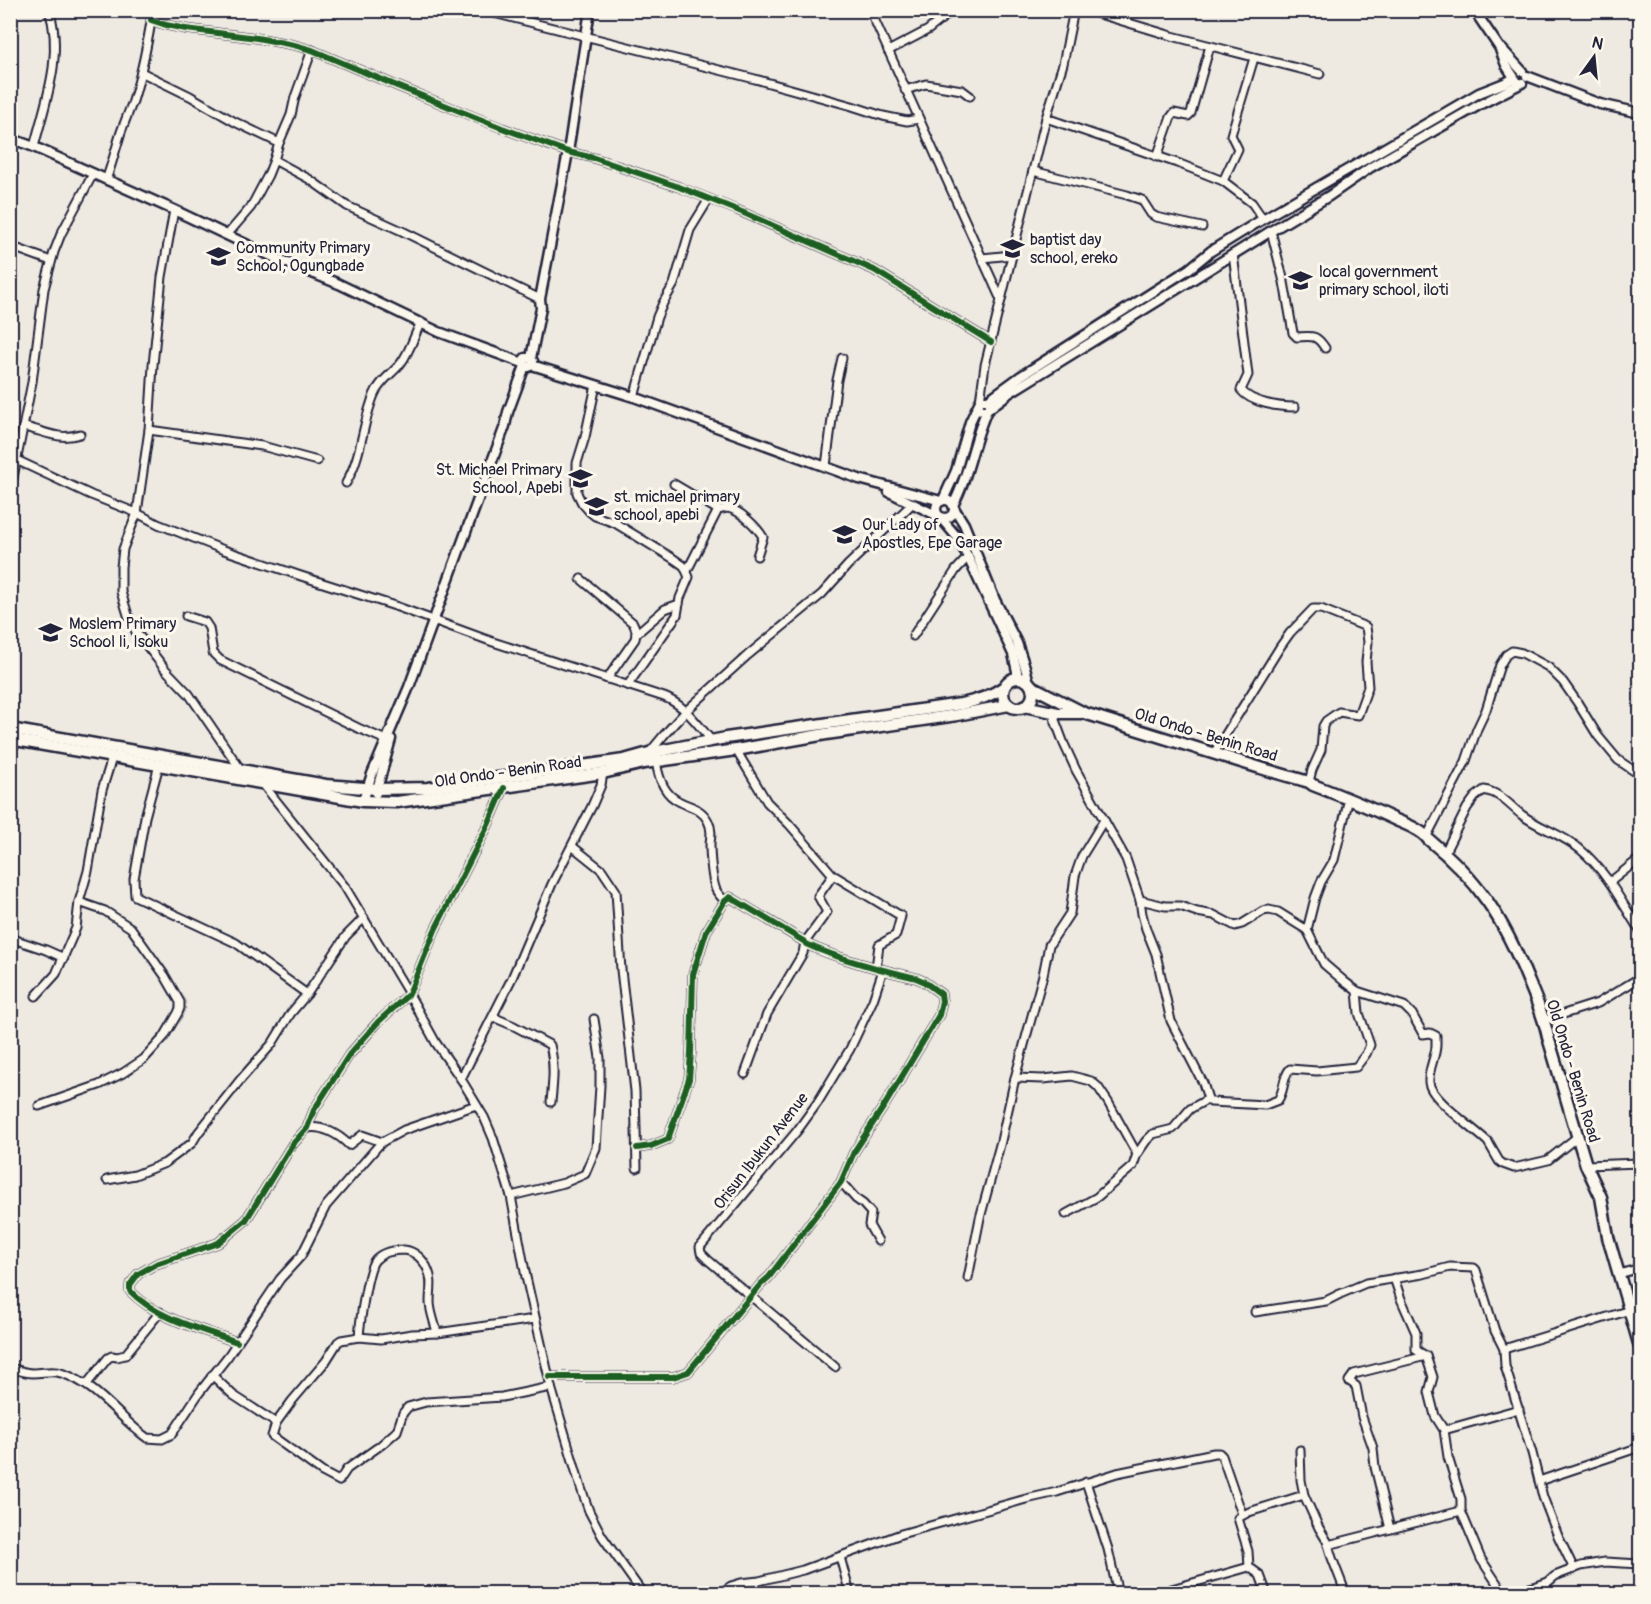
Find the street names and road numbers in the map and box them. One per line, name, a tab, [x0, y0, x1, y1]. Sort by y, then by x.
street label: Old Ondo - Benin Road	[1132, 704, 1280, 766]
street label: Old Ondo - Benin Road	[433, 752, 583, 792]
street label: Old Ondo - Benin Road	[1542, 997, 1604, 1145]
street label: Orisun Ibukun Avenue	[709, 1088, 813, 1213]

